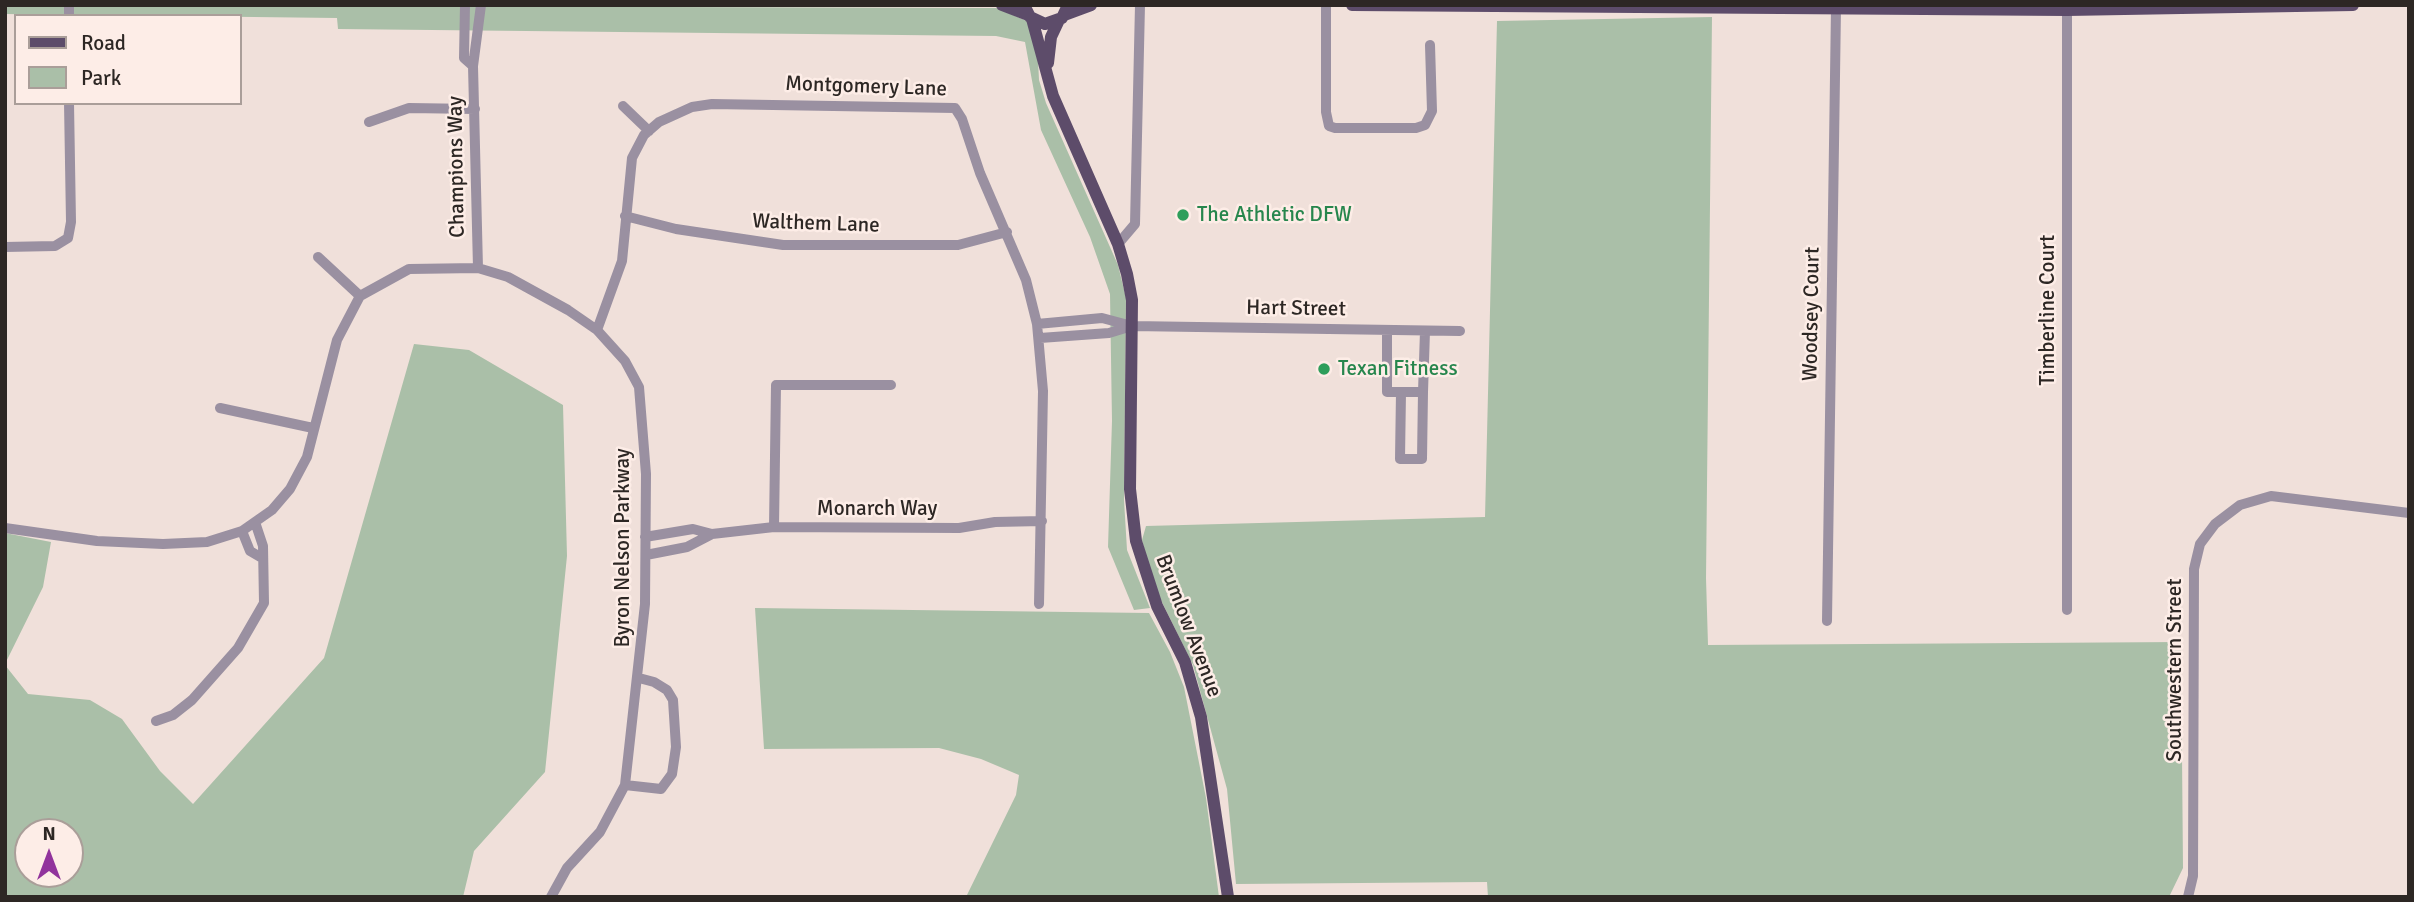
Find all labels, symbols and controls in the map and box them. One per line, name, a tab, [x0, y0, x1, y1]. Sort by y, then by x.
legend	[14, 14, 242, 105]
text: Road	[81, 30, 126, 56]
text: Park	[81, 65, 121, 91]
street label: Montgomery Lane	[785, 72, 947, 102]
street label: Champions Way	[443, 96, 471, 238]
place label: The Athletic DFW	[1197, 202, 1352, 228]
marker: The Athletic DFW	[1175, 207, 1191, 223]
street label: Walthem Lane	[752, 209, 880, 239]
street label: Timberline Court	[2035, 235, 2061, 385]
street label: Woodsey Court	[1798, 247, 1826, 381]
street label: Hart Street	[1246, 296, 1346, 322]
place label: Texan Fitness	[1338, 356, 1458, 382]
marker: Texan Fitness	[1316, 361, 1332, 377]
street label: Byron Nelson Parkway	[610, 448, 636, 648]
street label: Monarch Way	[817, 496, 937, 522]
street label: Brumlow Avenue	[1149, 551, 1227, 701]
street label: Southwestern Street	[2162, 578, 2188, 762]
north arrow	[14, 818, 84, 888]
text: N	[42, 822, 56, 846]

